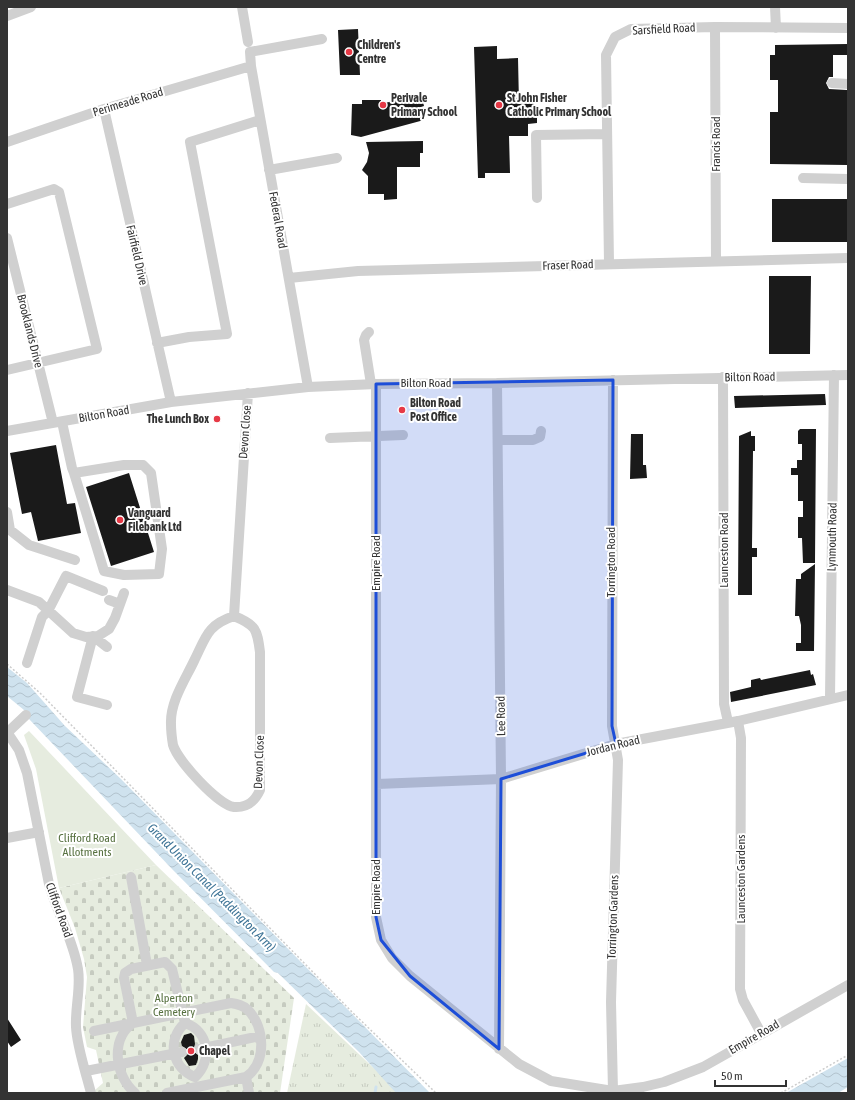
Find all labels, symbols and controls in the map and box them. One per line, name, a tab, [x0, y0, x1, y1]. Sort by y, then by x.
street label: Sarsfield Road	[632, 20, 696, 38]
place label: Children's Centre	[357, 38, 401, 66]
marker: Children's Centre	[344, 47, 354, 57]
street label: Perimeade Road	[91, 85, 165, 119]
place label: Perivale Primary School	[391, 91, 458, 119]
place label: St John Fisher Catholic Primary School	[507, 91, 612, 119]
marker: Perivale Primary School	[378, 100, 388, 110]
marker: St John Fisher Catholic Primary School	[494, 100, 504, 110]
street label: Francis Road	[709, 116, 723, 172]
street label: Federal Road	[266, 190, 290, 250]
street label: Fairfield Drive	[123, 223, 151, 287]
street label: Fraser Road	[542, 257, 594, 273]
street label: Brooklands Drive	[14, 293, 46, 369]
street label: Bilton Road	[724, 370, 776, 384]
street label: Bilton Road	[401, 376, 451, 390]
place label: Bilton Road Post Office	[410, 396, 461, 424]
street label: Bilton Road	[78, 403, 130, 425]
street label: Devon Close	[236, 405, 254, 459]
marker: Bilton Road Post Office	[397, 405, 407, 415]
place label: The Lunch Box	[147, 412, 209, 426]
marker: The Lunch Box	[212, 414, 222, 424]
street label: Lynmouth Road	[824, 502, 840, 572]
place label: Vanguard Filebank Ltd	[127, 506, 182, 534]
street label: Launceston Road	[717, 512, 731, 588]
marker: Vanguard Filebank Ltd	[115, 515, 125, 525]
street label: Torrington Road	[604, 527, 618, 597]
street label: Empire Road	[369, 535, 383, 591]
street label: Lee Road	[494, 696, 508, 736]
street label: Jordan Road	[585, 733, 641, 759]
street label: Devon Close	[251, 735, 267, 789]
water label: Grand Union Canal (Paddington Arm)	[145, 820, 279, 954]
park label: Clifford Road Allotments	[58, 831, 116, 859]
street label: Launceston Gardens	[734, 834, 748, 924]
street label: Empire Road	[369, 859, 383, 915]
street label: Torrington Gardens	[605, 875, 621, 959]
street label: Clifford Road	[43, 881, 75, 939]
park label: Alperton Cemetery	[153, 991, 195, 1019]
street label: Empire Road	[726, 1017, 782, 1057]
place label: Chapel	[199, 1044, 231, 1058]
marker: Chapel	[186, 1046, 196, 1056]
scale bar	[715, 1062, 786, 1088]
text: 50 m	[721, 1069, 743, 1083]

